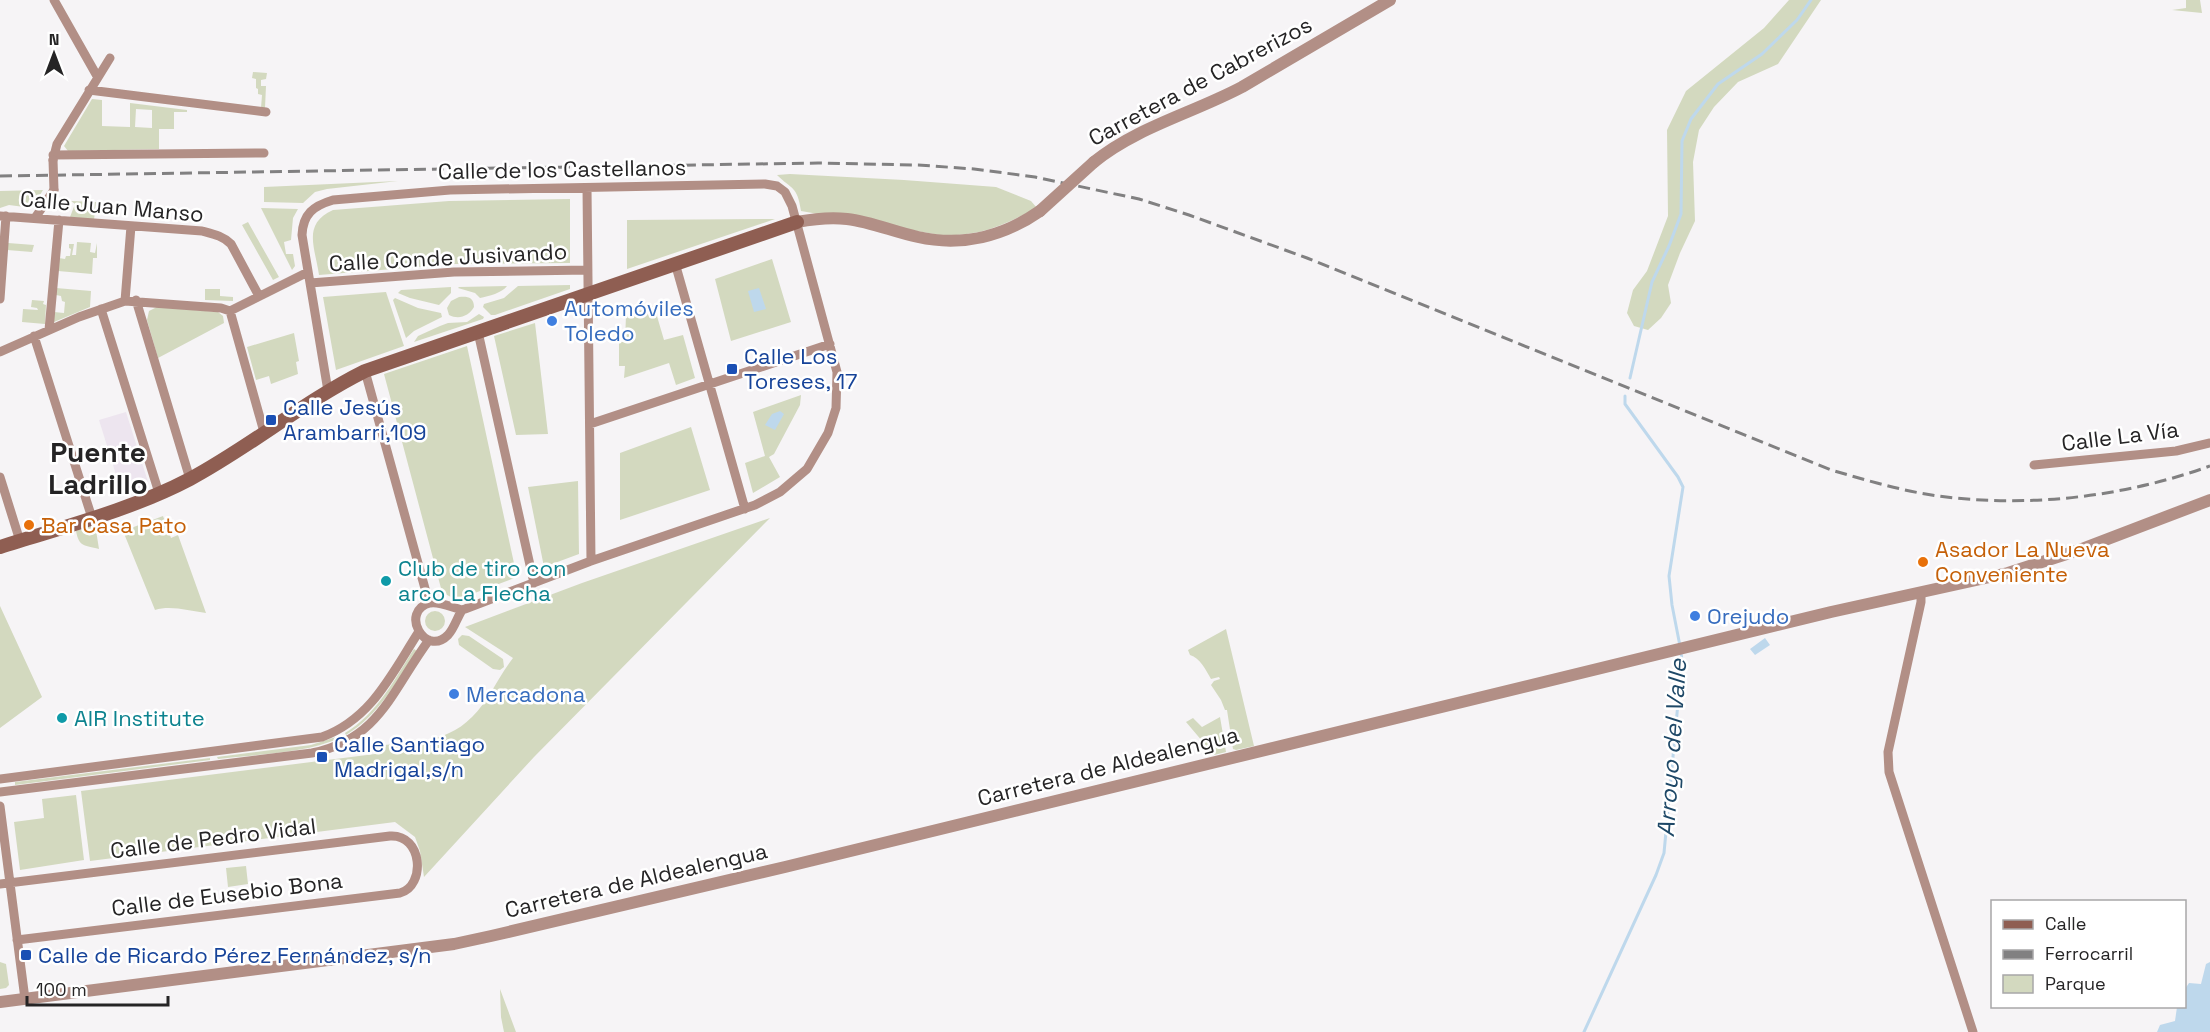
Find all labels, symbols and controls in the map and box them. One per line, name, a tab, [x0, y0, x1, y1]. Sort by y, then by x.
street label: Carretera de Cabrerizos	[1083, 10, 1317, 152]
north arrow	[24, 24, 84, 84]
text: N	[49, 29, 59, 50]
street label: Calle de los Castellanos	[438, 153, 686, 185]
street label: Calle Juan Manso	[19, 184, 205, 228]
street label: Calle Conde Jusivando	[328, 237, 568, 277]
place label: Automóviles Toledo	[564, 294, 694, 347]
marker: Automóviles Toledo	[545, 314, 559, 328]
place label: Calle Los Toreses, 17	[744, 342, 858, 395]
marker: Calle Los Toreses, 17	[725, 362, 739, 376]
place label: Calle Jesús Arambarri,109	[283, 393, 427, 446]
marker: Calle Jesús Arambarri,109	[264, 413, 278, 427]
street label: Calle La Vía	[2060, 415, 2181, 457]
district label: Puente Ladrillo	[48, 434, 148, 502]
place label: Bar Casa Pato	[41, 511, 187, 539]
marker: Bar Casa Pato	[22, 518, 36, 532]
place label: Asador La Nueva Conveniente	[1935, 535, 2110, 588]
place label: Club de tiro con arco La Flecha	[398, 554, 567, 607]
marker: Asador La Nueva Conveniente	[1916, 555, 1930, 569]
marker: Club de tiro con arco La Flecha	[379, 574, 393, 588]
place label: Orejudo	[1707, 602, 1789, 630]
marker: Orejudo	[1688, 609, 1702, 623]
water label: Arroyo del Valle	[1650, 657, 1693, 838]
place label: Mercadona	[466, 680, 586, 708]
marker: Mercadona	[447, 687, 461, 701]
place label: AIR Institute	[74, 704, 205, 732]
marker: AIR Institute	[55, 711, 69, 725]
street label: Carretera de Aldealengua	[974, 720, 1242, 812]
place label: Calle Santiago Madrigal,s/n	[334, 730, 485, 783]
marker: Calle Santiago Madrigal,s/n	[315, 750, 329, 764]
street label: Calle de Pedro Vidal	[108, 811, 318, 865]
street label: Carretera de Aldealengua	[502, 836, 770, 924]
street label: Calle de Eusebio Bona	[110, 866, 344, 922]
legend	[1991, 900, 2186, 1008]
text: Calle	[2045, 912, 2086, 935]
place label: Calle de Ricardo Pérez Fernández, s/n	[38, 941, 432, 969]
text: Ferrocarril	[2045, 942, 2133, 965]
marker: Calle de Ricardo Pérez Fernández, s/n	[19, 948, 33, 962]
scale bar	[27, 969, 168, 1007]
text: Parque	[2045, 972, 2106, 995]
text: 100 m	[36, 978, 87, 1001]

